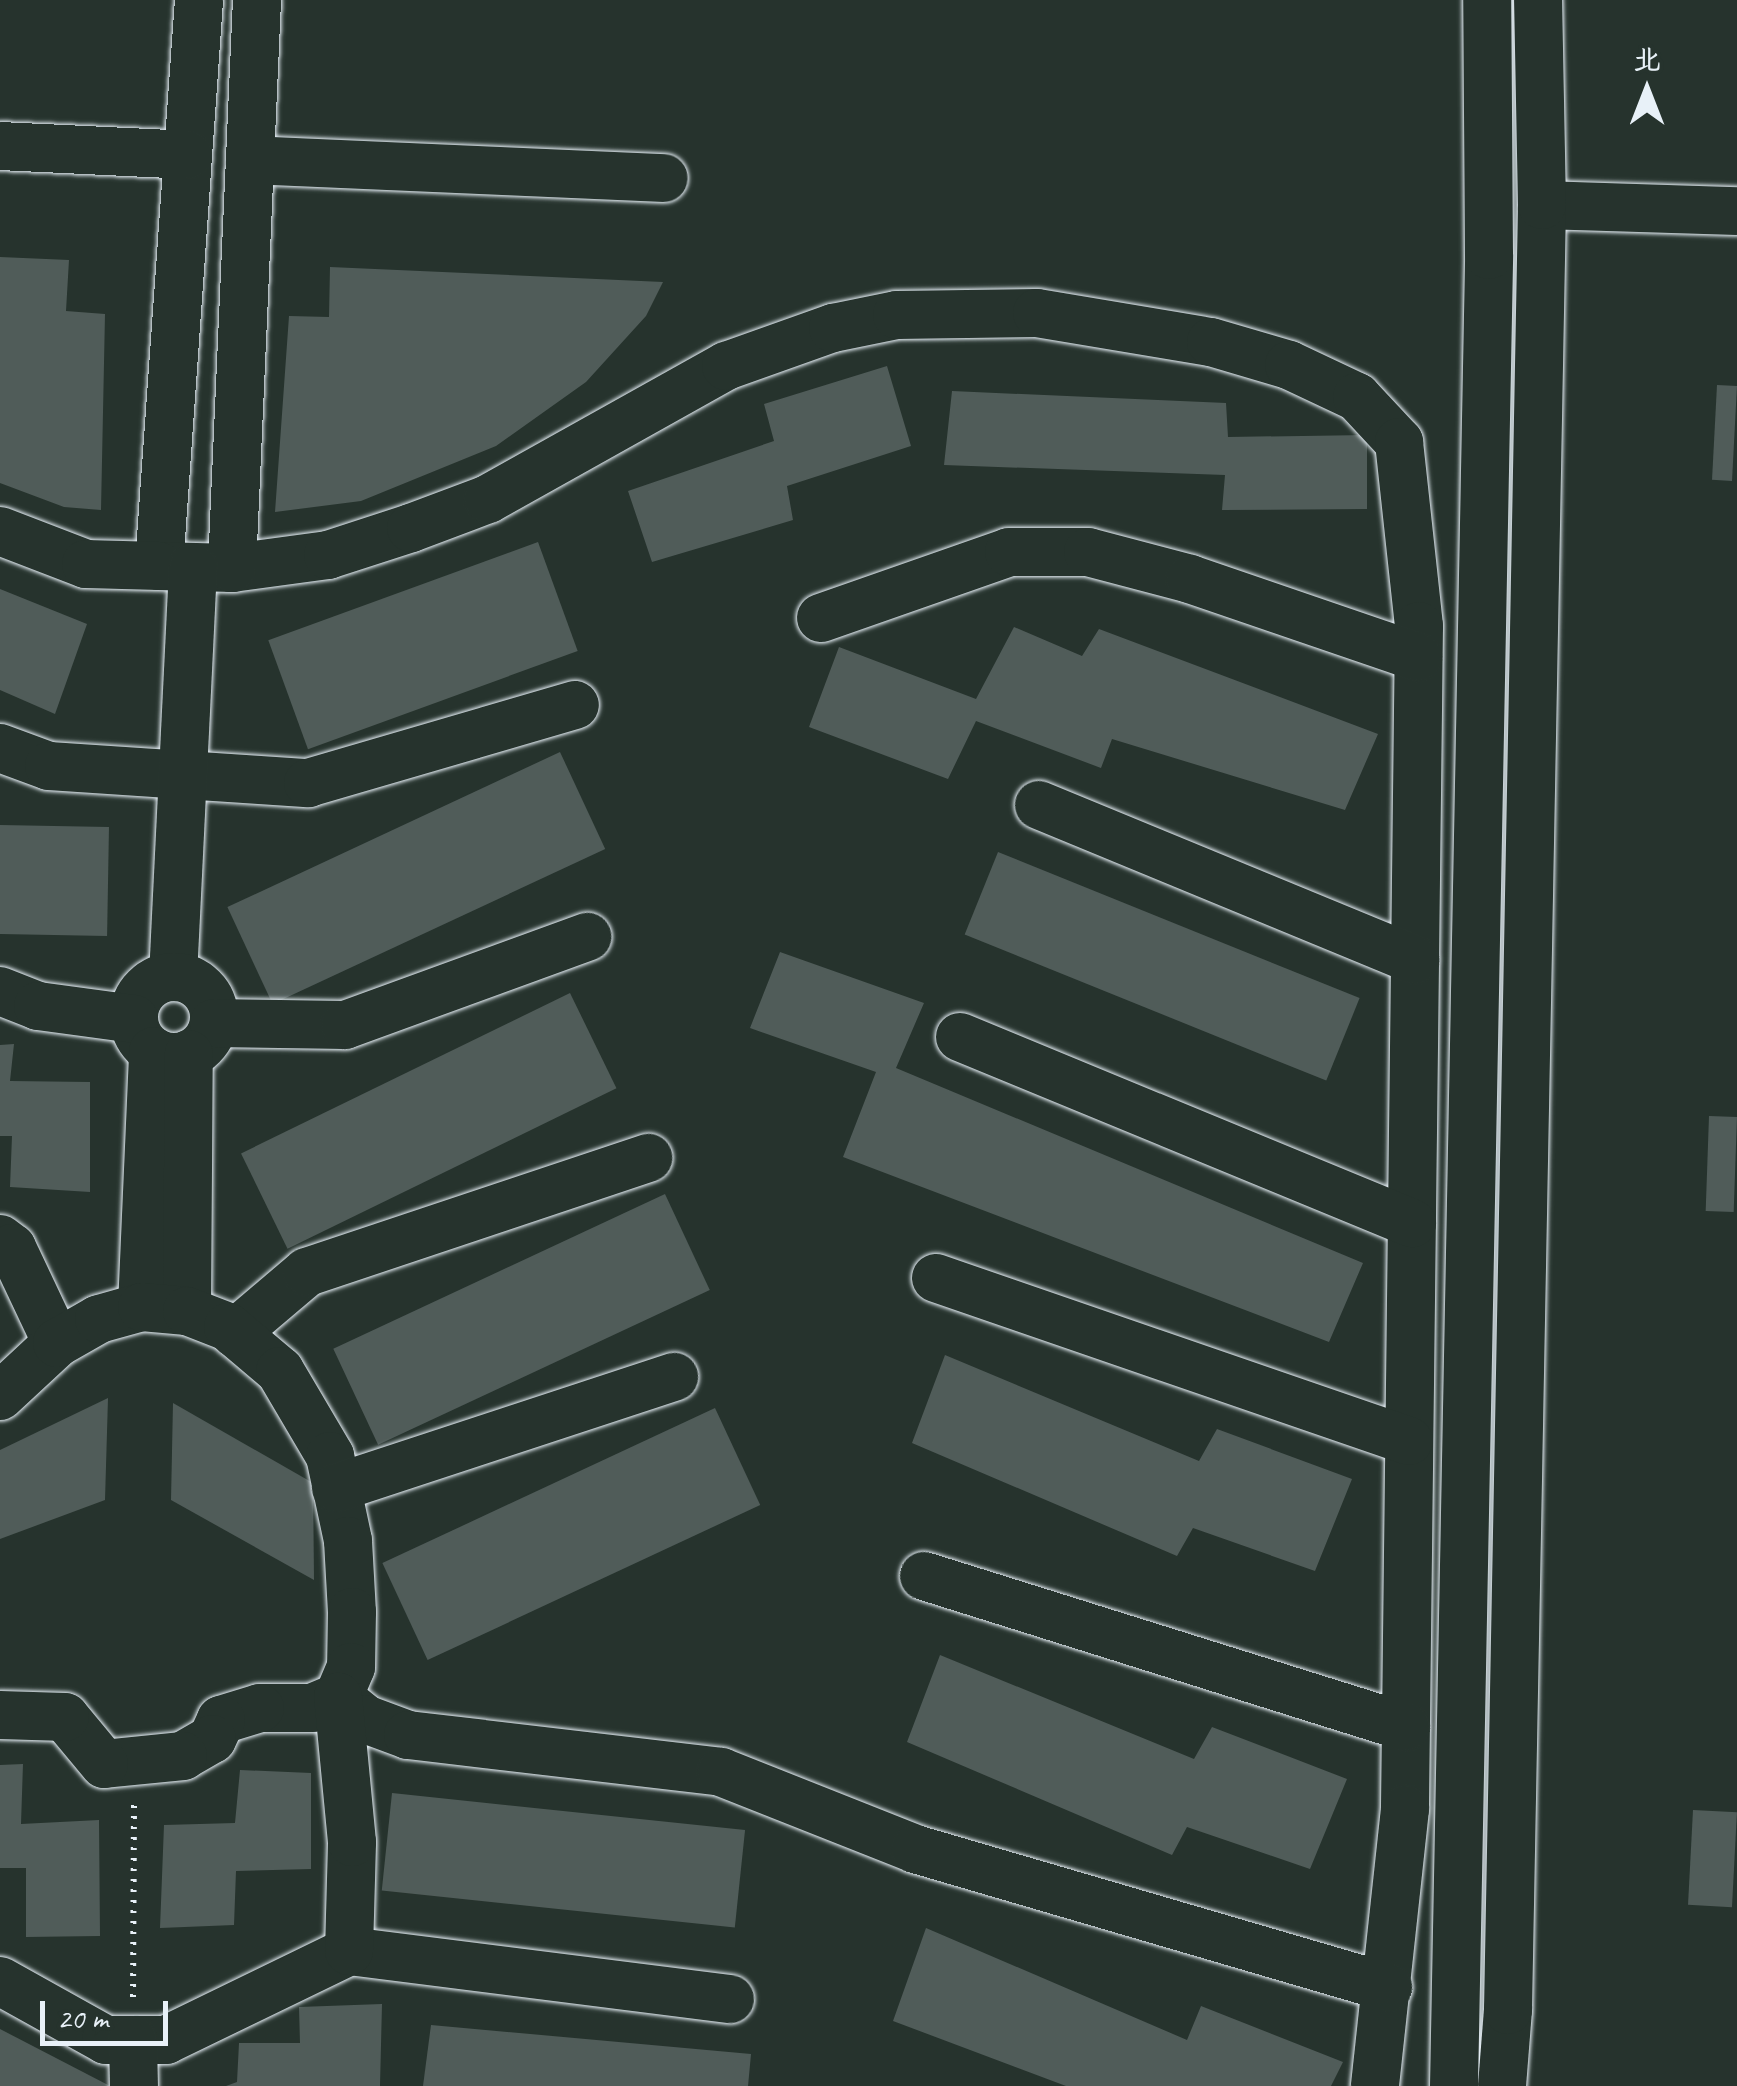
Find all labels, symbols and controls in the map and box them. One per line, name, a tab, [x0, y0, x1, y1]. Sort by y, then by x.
north arrow	[1597, 40, 1697, 140]
text: 北	[1633, 42, 1661, 77]
scale bar	[45, 1981, 172, 2043]
text: 20 m	[57, 1999, 108, 2037]

